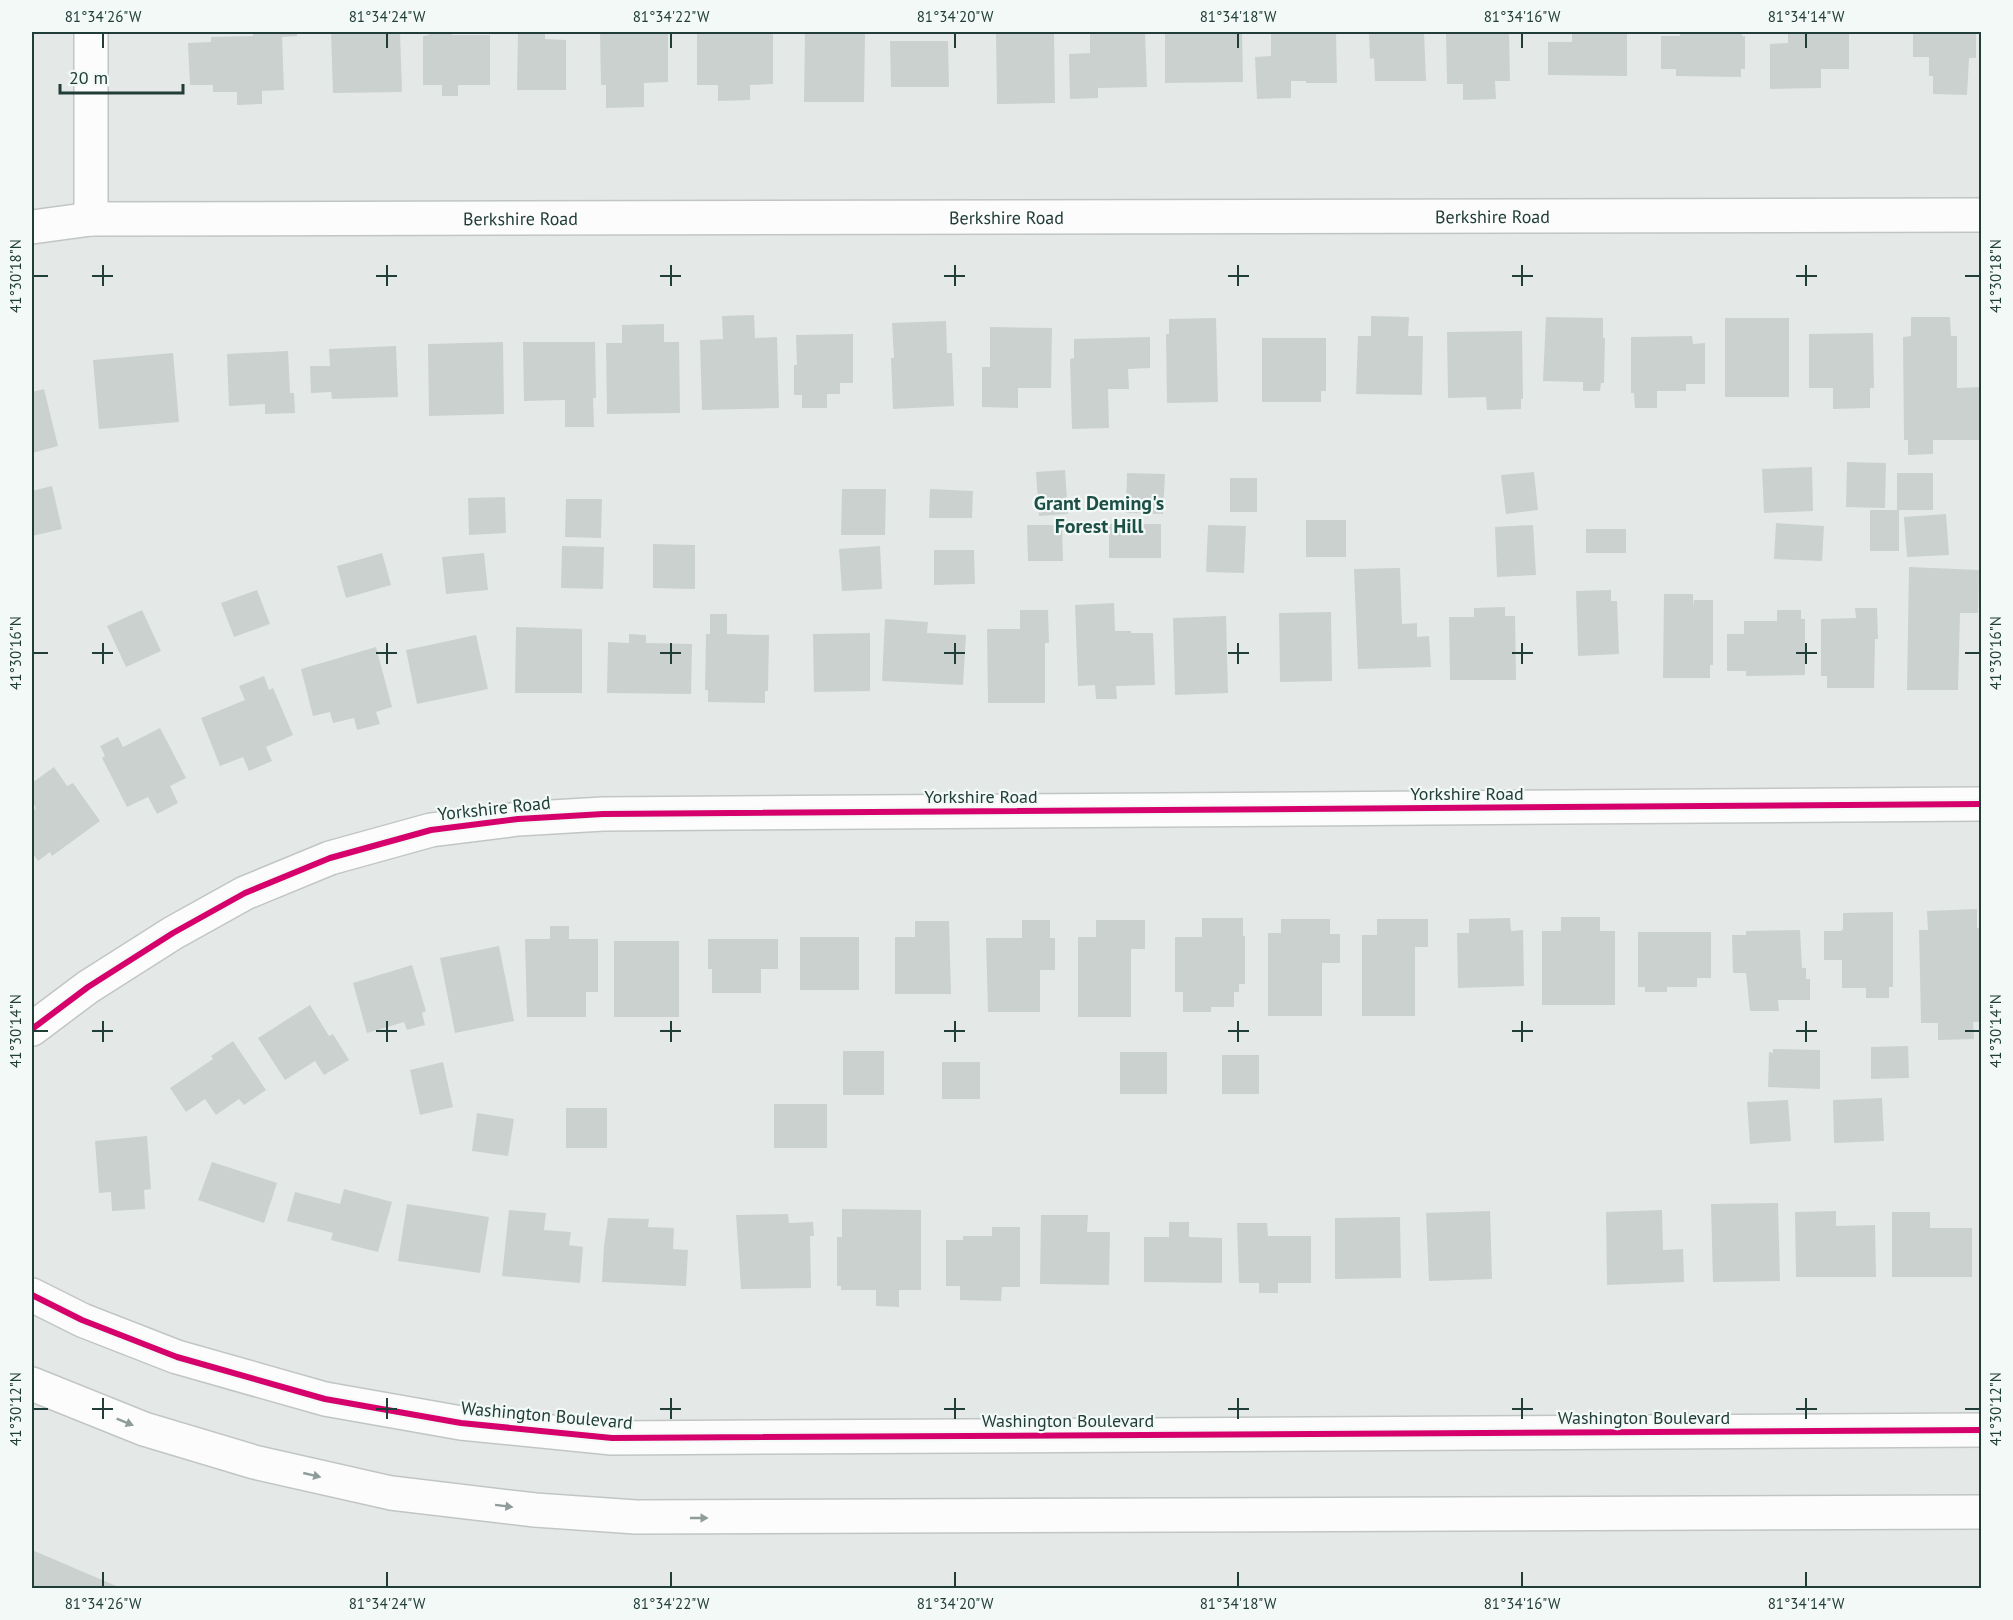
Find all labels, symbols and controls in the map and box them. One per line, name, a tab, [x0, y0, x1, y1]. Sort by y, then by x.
text: 81°34'26"W	[65, 7, 142, 26]
text: 81°34'24"W	[349, 7, 426, 26]
text: 81°34'22"W	[633, 7, 710, 26]
text: 81°34'20"W	[917, 7, 994, 26]
text: 81°34'18"W	[1200, 7, 1277, 26]
text: 81°34'16"W	[1484, 7, 1561, 26]
text: 81°34'14"W	[1768, 7, 1845, 26]
scale bar	[60, 57, 183, 95]
text: 20 m	[69, 66, 108, 89]
street label: Berkshire Road	[1435, 204, 1550, 228]
street label: Berkshire Road	[949, 205, 1064, 229]
street label: Berkshire Road	[463, 206, 578, 230]
text: 41°30'18"N	[6, 239, 25, 313]
text: 41°30'18"N	[1986, 239, 2005, 313]
district label: Grant Deming's Forest Hill	[1034, 490, 1164, 539]
text: 41°30'16"N	[6, 616, 25, 690]
text: 41°30'16"N	[1986, 616, 2005, 690]
street label: Yorkshire Road	[1410, 782, 1524, 805]
street label: Yorkshire Road	[924, 785, 1038, 808]
street label: Yorkshire Road	[436, 791, 552, 825]
text: 41°30'14"N	[6, 994, 25, 1068]
text: 41°30'14"N	[1986, 994, 2005, 1068]
text: 41°30'12"N	[6, 1372, 25, 1446]
text: 41°30'12"N	[1986, 1372, 2005, 1446]
street label: Washington Boulevard	[460, 1396, 634, 1434]
street label: Washington Boulevard	[1558, 1406, 1730, 1429]
street label: Washington Boulevard	[982, 1409, 1154, 1432]
one-way arrow	[116, 1417, 134, 1427]
one-way arrow	[303, 1471, 322, 1480]
one-way arrow	[495, 1501, 514, 1511]
one-way arrow	[689, 1513, 708, 1523]
text: 81°34'26"W	[65, 1594, 142, 1613]
text: 81°34'24"W	[349, 1594, 426, 1613]
text: 81°34'22"W	[633, 1594, 710, 1613]
text: 81°34'20"W	[917, 1594, 994, 1613]
text: 81°34'18"W	[1200, 1594, 1277, 1613]
text: 81°34'16"W	[1484, 1594, 1561, 1613]
text: 81°34'14"W	[1768, 1594, 1845, 1613]

